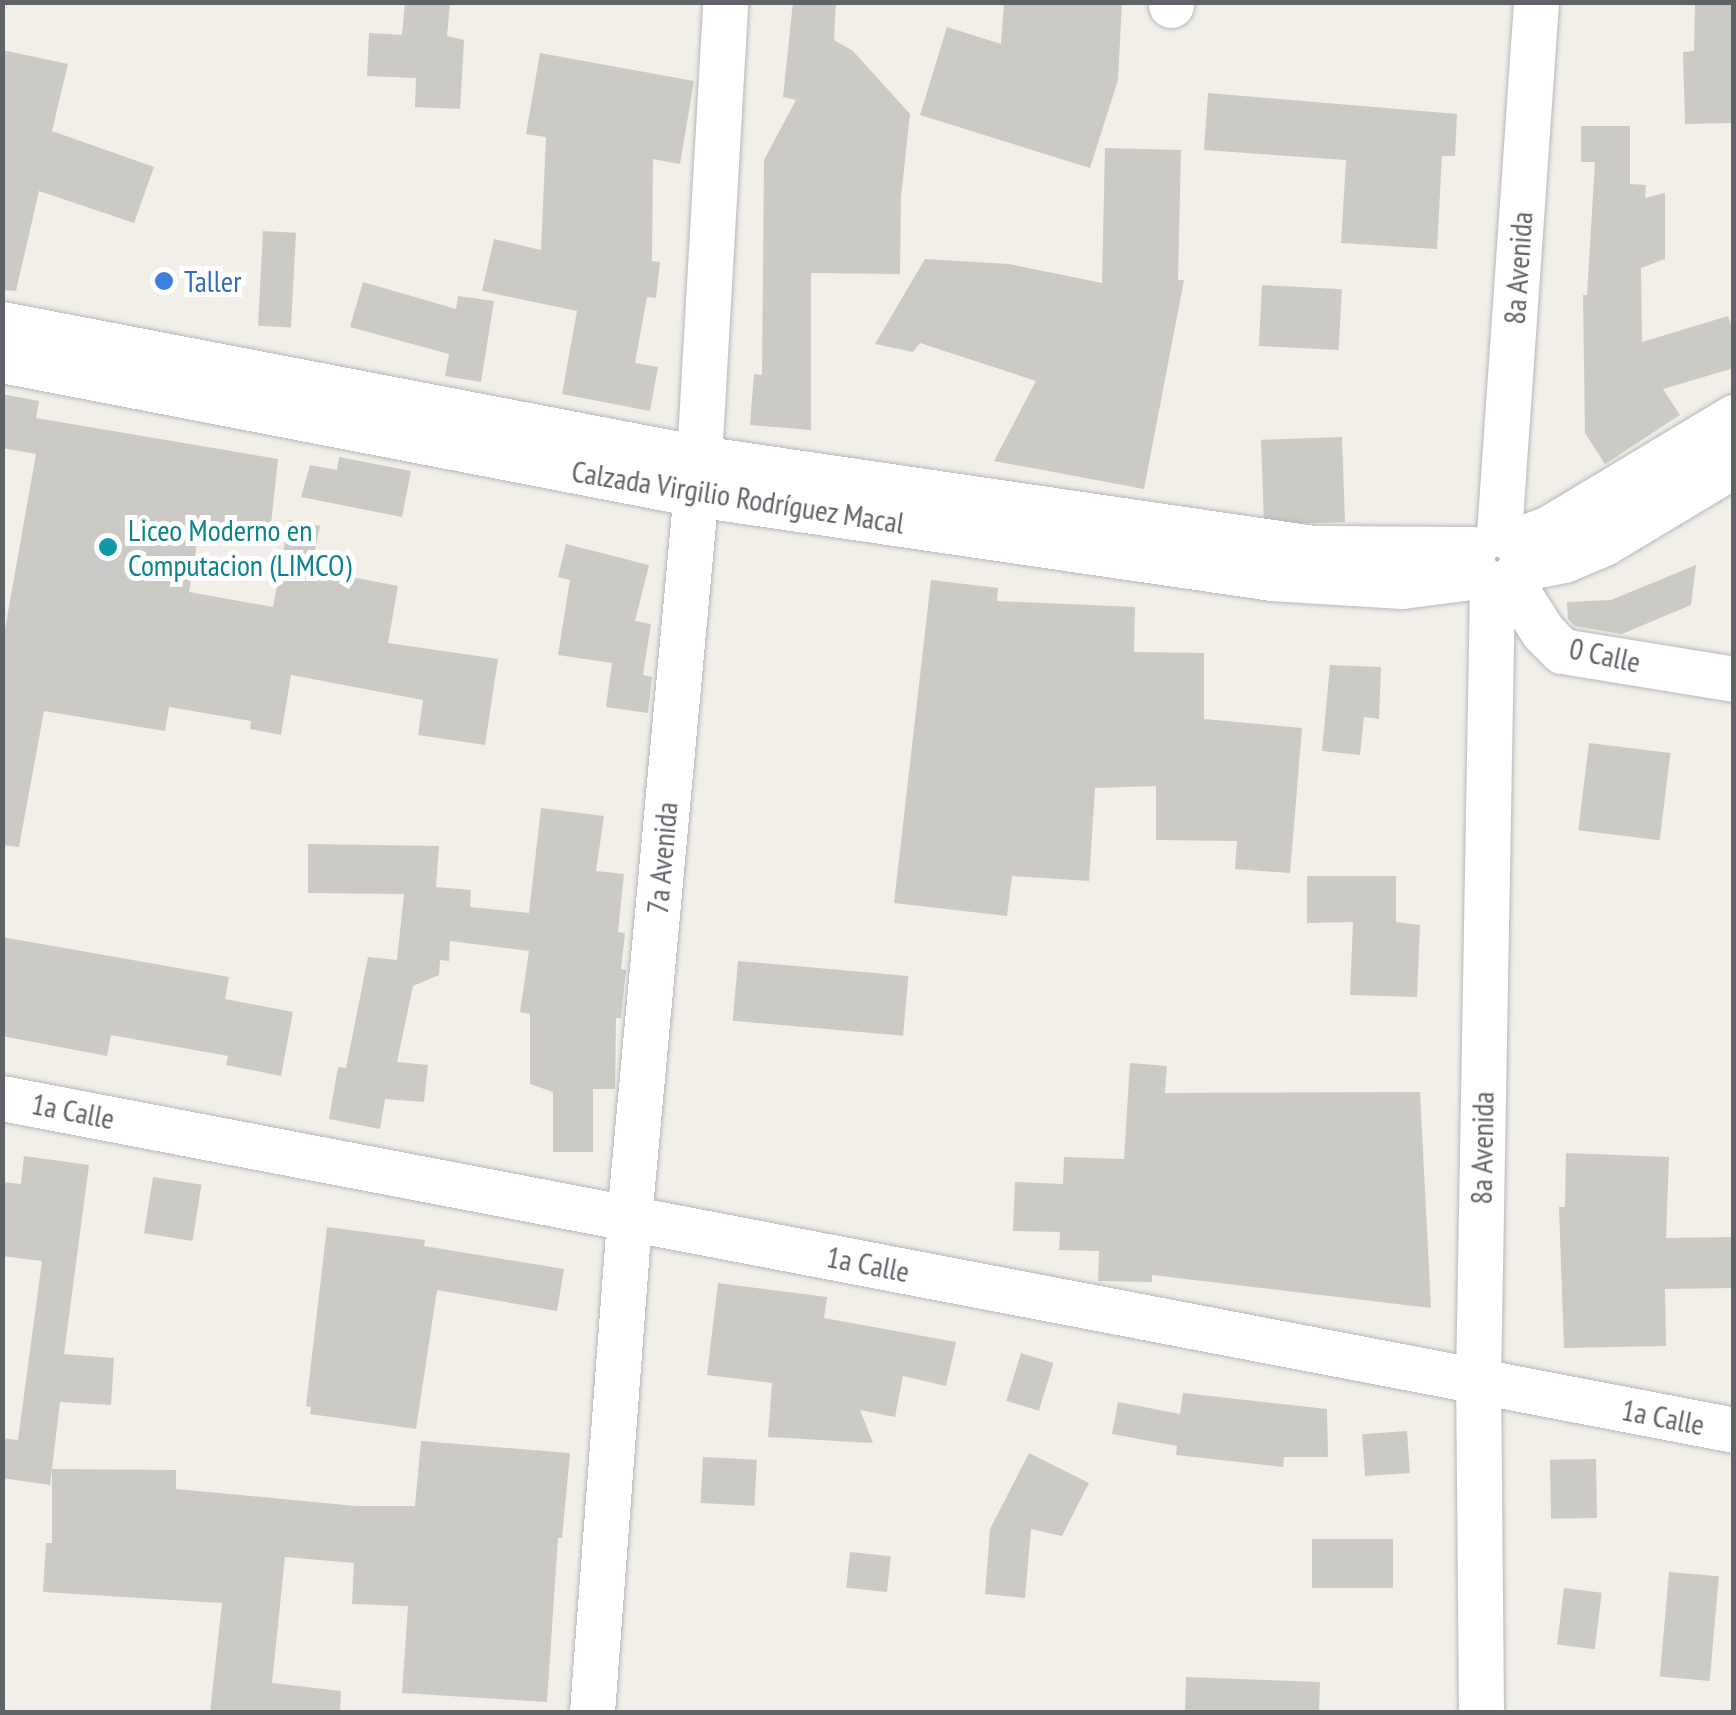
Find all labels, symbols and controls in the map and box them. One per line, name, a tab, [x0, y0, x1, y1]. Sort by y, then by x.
street label: 8a Avenida	[1496, 210, 1540, 326]
place label: Taller	[184, 263, 241, 299]
marker: Taller	[153, 270, 175, 292]
street label: Calzada Virgilio Rodríguez Macal	[569, 453, 907, 541]
place label: Liceo Moderno en Computacion (LIMCO)	[128, 512, 351, 582]
marker: Liceo Moderno en Computacion (LIMCO)	[97, 536, 119, 558]
street label: 0 Calle	[1566, 630, 1644, 680]
street label: 7a Avenida	[639, 800, 685, 916]
street label: 1a Calle	[29, 1085, 117, 1137]
street label: 8a Avenida	[1463, 1091, 1501, 1205]
street label: 1a Calle	[824, 1238, 912, 1290]
street label: 1a Calle	[1619, 1391, 1707, 1443]

